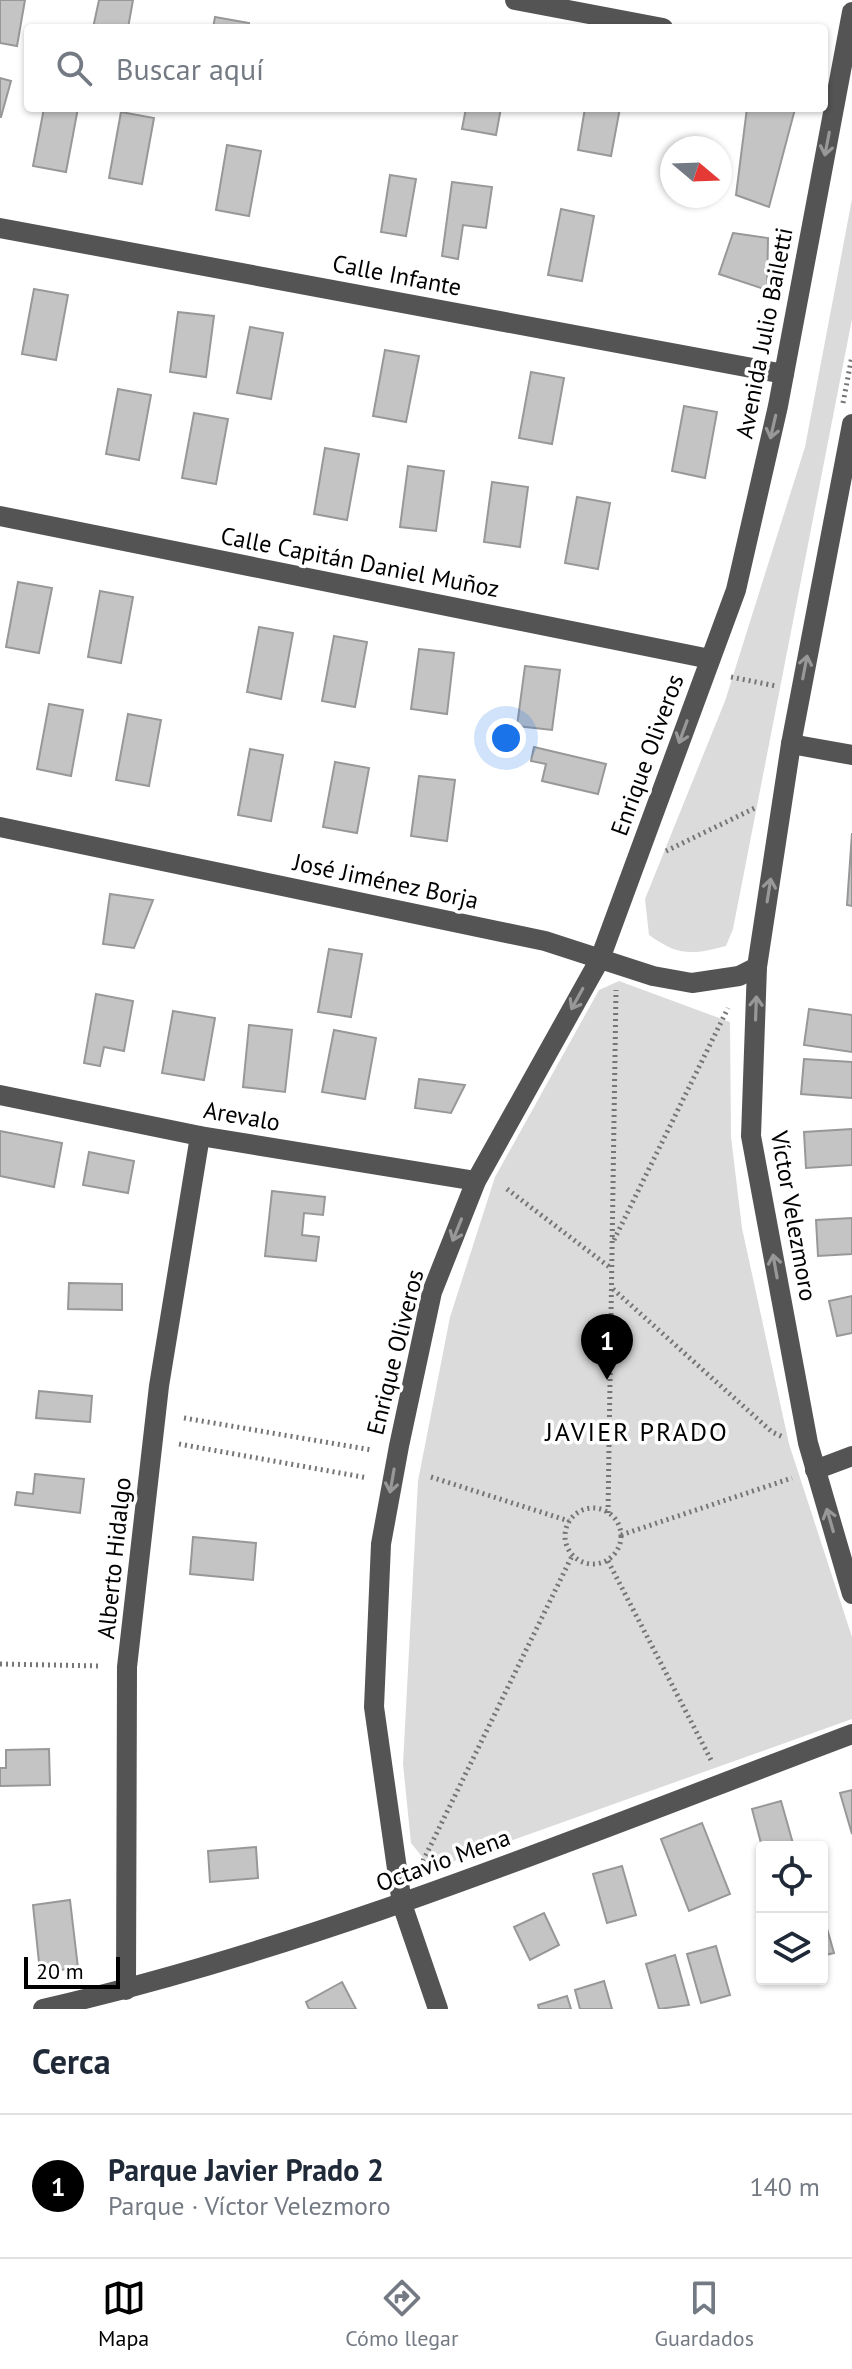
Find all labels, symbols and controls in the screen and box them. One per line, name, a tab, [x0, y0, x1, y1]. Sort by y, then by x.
search box	[24, 24, 828, 112]
icon: search	[52, 46, 96, 90]
text: Buscar aquí	[116, 49, 264, 88]
one-way arrow	[818, 131, 833, 156]
north arrow	[660, 136, 732, 208]
street label: Avenida Julio Bailetti	[728, 225, 800, 441]
street label: Calle Infante	[330, 247, 464, 303]
one-way arrow	[765, 414, 780, 439]
street label: Calle Capitán Daniel Muñoz	[218, 520, 502, 604]
one-way arrow	[799, 655, 814, 681]
street label: Enrique Oliveros	[603, 670, 691, 840]
your location	[486, 718, 526, 758]
one-way arrow	[674, 719, 689, 744]
street label: José Jiménez Borja	[290, 846, 481, 916]
one-way arrow	[762, 878, 777, 903]
one-way arrow	[569, 987, 585, 1011]
one-way arrow	[748, 995, 763, 1022]
street label: Arevalo	[201, 1094, 283, 1138]
street label: Víctor Velezmoro	[764, 1128, 824, 1303]
one-way arrow	[449, 1217, 463, 1242]
one-way arrow	[767, 1254, 782, 1279]
street label: Enrique Oliveros	[359, 1266, 431, 1438]
pin: 1	[581, 1314, 633, 1380]
district label: JAVIER PRADO	[544, 1415, 729, 1448]
one-way arrow	[384, 1467, 399, 1493]
street label: Alberto Hidalgo	[90, 1476, 138, 1640]
one-way arrow	[822, 1507, 837, 1533]
street label: Octavio Mena	[372, 1821, 514, 1899]
map controls	[756, 1841, 828, 1985]
button: locate	[756, 1841, 828, 1913]
button: layers	[756, 1913, 828, 1985]
scale bar	[24, 1953, 120, 1989]
text: 20 m	[36, 1957, 84, 1985]
text: Cerca	[32, 2039, 111, 2083]
text: Parque Javier Prado 2	[108, 2150, 384, 2189]
text: 1	[51, 2170, 65, 2203]
text: 140 m	[749, 2170, 820, 2203]
text: Parque · Víctor Velezmoro	[108, 2189, 391, 2222]
tab: Mapa	[98, 2276, 149, 2352]
tab: Cómo llegar	[345, 2276, 458, 2352]
tab: Guardados	[655, 2276, 754, 2352]

